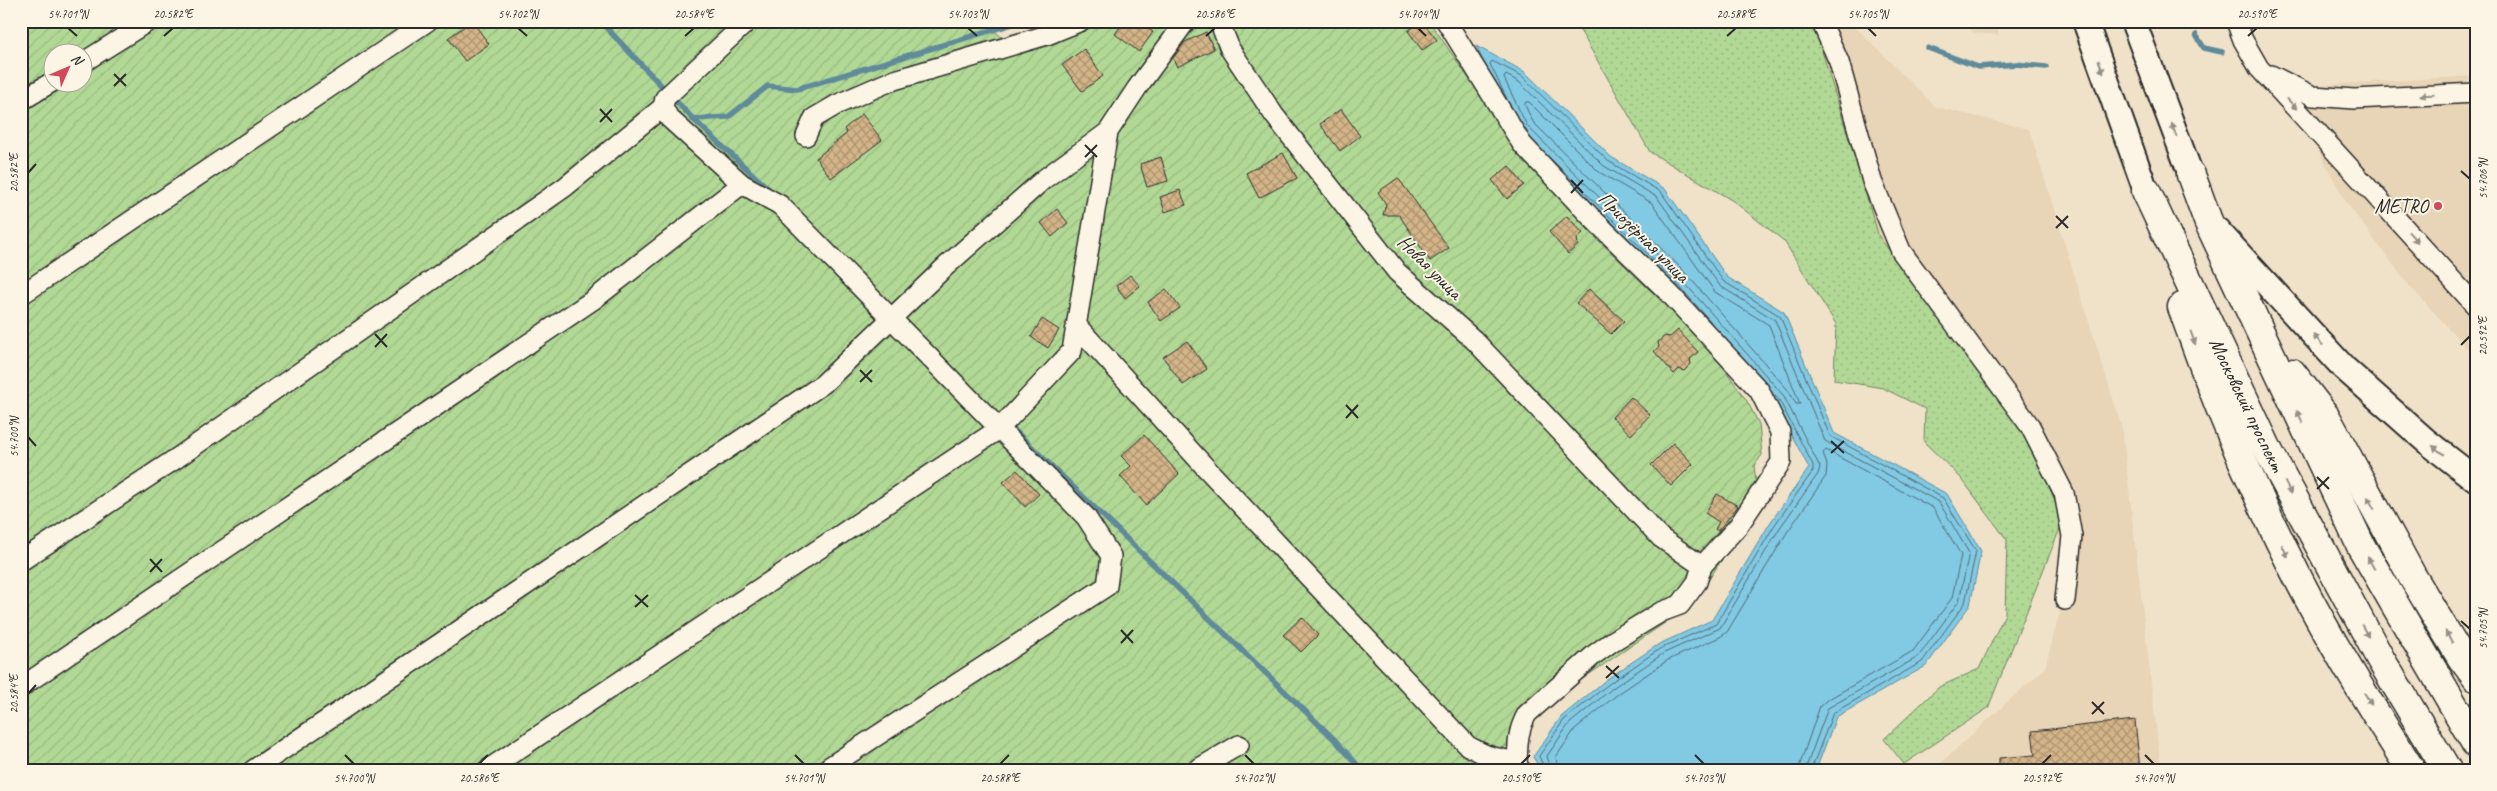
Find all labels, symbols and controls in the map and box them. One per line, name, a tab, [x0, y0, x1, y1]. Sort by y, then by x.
text: 54.701°N	[48, 6, 90, 22]
text: 20.582°E	[153, 6, 194, 22]
text: 54.702°N	[498, 6, 540, 22]
text: 20.584°E	[674, 6, 715, 22]
text: 54.703°N	[948, 6, 990, 22]
text: 20.586°E	[1195, 6, 1236, 22]
text: 54.704°N	[1398, 6, 1440, 22]
text: 20.588°E	[1716, 6, 1757, 22]
text: 54.705°N	[1848, 6, 1890, 22]
text: 20.590°E	[2237, 6, 2278, 22]
north arrow	[42, 42, 92, 92]
text: N	[68, 50, 88, 70]
one-way arrow	[2097, 60, 2105, 75]
one-way arrow	[2419, 92, 2435, 100]
one-way arrow	[2287, 98, 2298, 110]
one-way arrow	[2170, 122, 2177, 137]
text: 20.582°E	[6, 152, 22, 193]
text: 54.706°N	[2475, 157, 2491, 199]
street label: Приозёрная улица	[1593, 186, 1696, 289]
place label: METRO	[2375, 194, 2430, 219]
marker: METRO	[2432, 200, 2444, 212]
street label: Новая улица	[1392, 229, 1469, 306]
one-way arrow	[2407, 231, 2419, 243]
text: 20.592°E	[2475, 315, 2491, 356]
one-way arrow	[2190, 330, 2197, 345]
street label: Московский проспект	[2204, 334, 2291, 477]
one-way arrow	[2312, 335, 2324, 347]
one-way arrow	[2296, 410, 2304, 424]
text: 54.700°N	[6, 415, 22, 457]
one-way arrow	[2431, 445, 2444, 455]
one-way arrow	[2284, 481, 2292, 495]
one-way arrow	[2367, 495, 2375, 510]
one-way arrow	[2281, 544, 2289, 558]
one-way arrow	[2366, 557, 2375, 570]
text: 54.705°N	[2475, 607, 2491, 649]
one-way arrow	[2361, 624, 2369, 638]
one-way arrow	[2444, 630, 2453, 643]
text: 20.584°E	[6, 673, 22, 714]
one-way arrow	[2363, 692, 2372, 705]
text: 54.700°N	[334, 770, 376, 786]
text: 20.586°E	[459, 770, 500, 786]
text: 54.701°N	[784, 770, 826, 786]
text: 20.588°E	[980, 770, 1021, 786]
text: 54.702°N	[1234, 770, 1276, 786]
text: 20.590°E	[1501, 770, 1542, 786]
text: 54.703°N	[1684, 770, 1726, 786]
text: 20.592°E	[2022, 770, 2063, 786]
text: 54.704°N	[2134, 770, 2176, 786]

